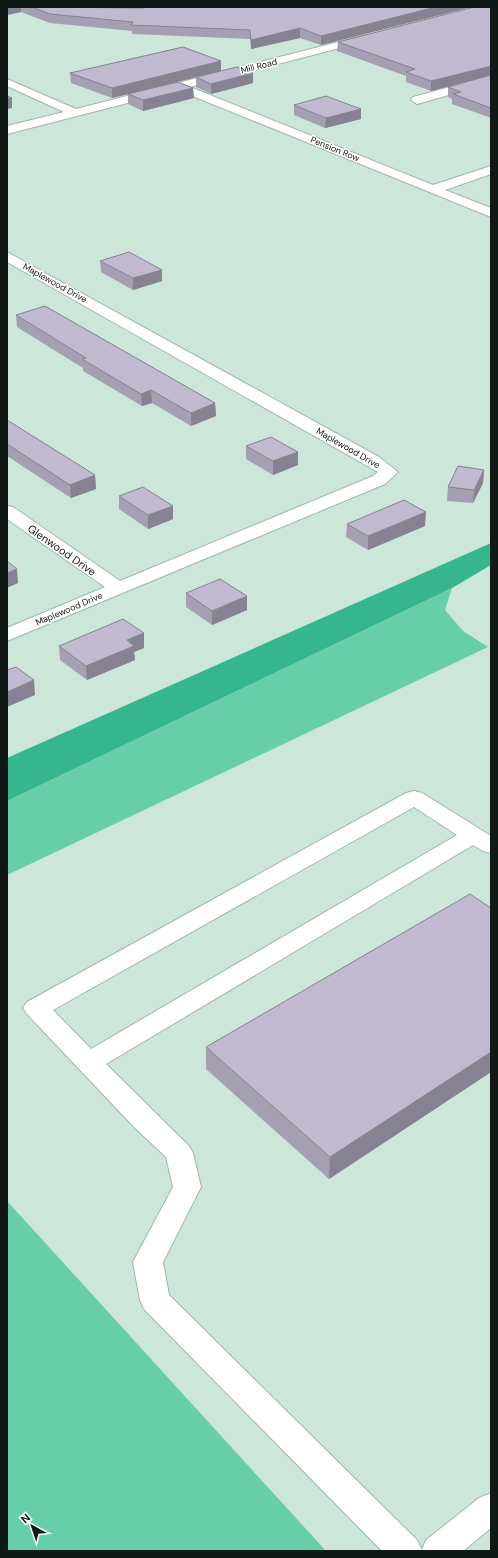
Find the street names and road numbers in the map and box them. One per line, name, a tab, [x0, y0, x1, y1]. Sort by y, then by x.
street label: Mill Road	[240, 56, 279, 76]
street label: Pension Row	[309, 134, 361, 164]
street label: Maplewood Drive	[21, 260, 89, 306]
street label: Maplewood Drive	[314, 425, 382, 471]
street label: Glenwood Drive	[25, 521, 99, 579]
street label: Maplewood Drive	[34, 589, 104, 629]

